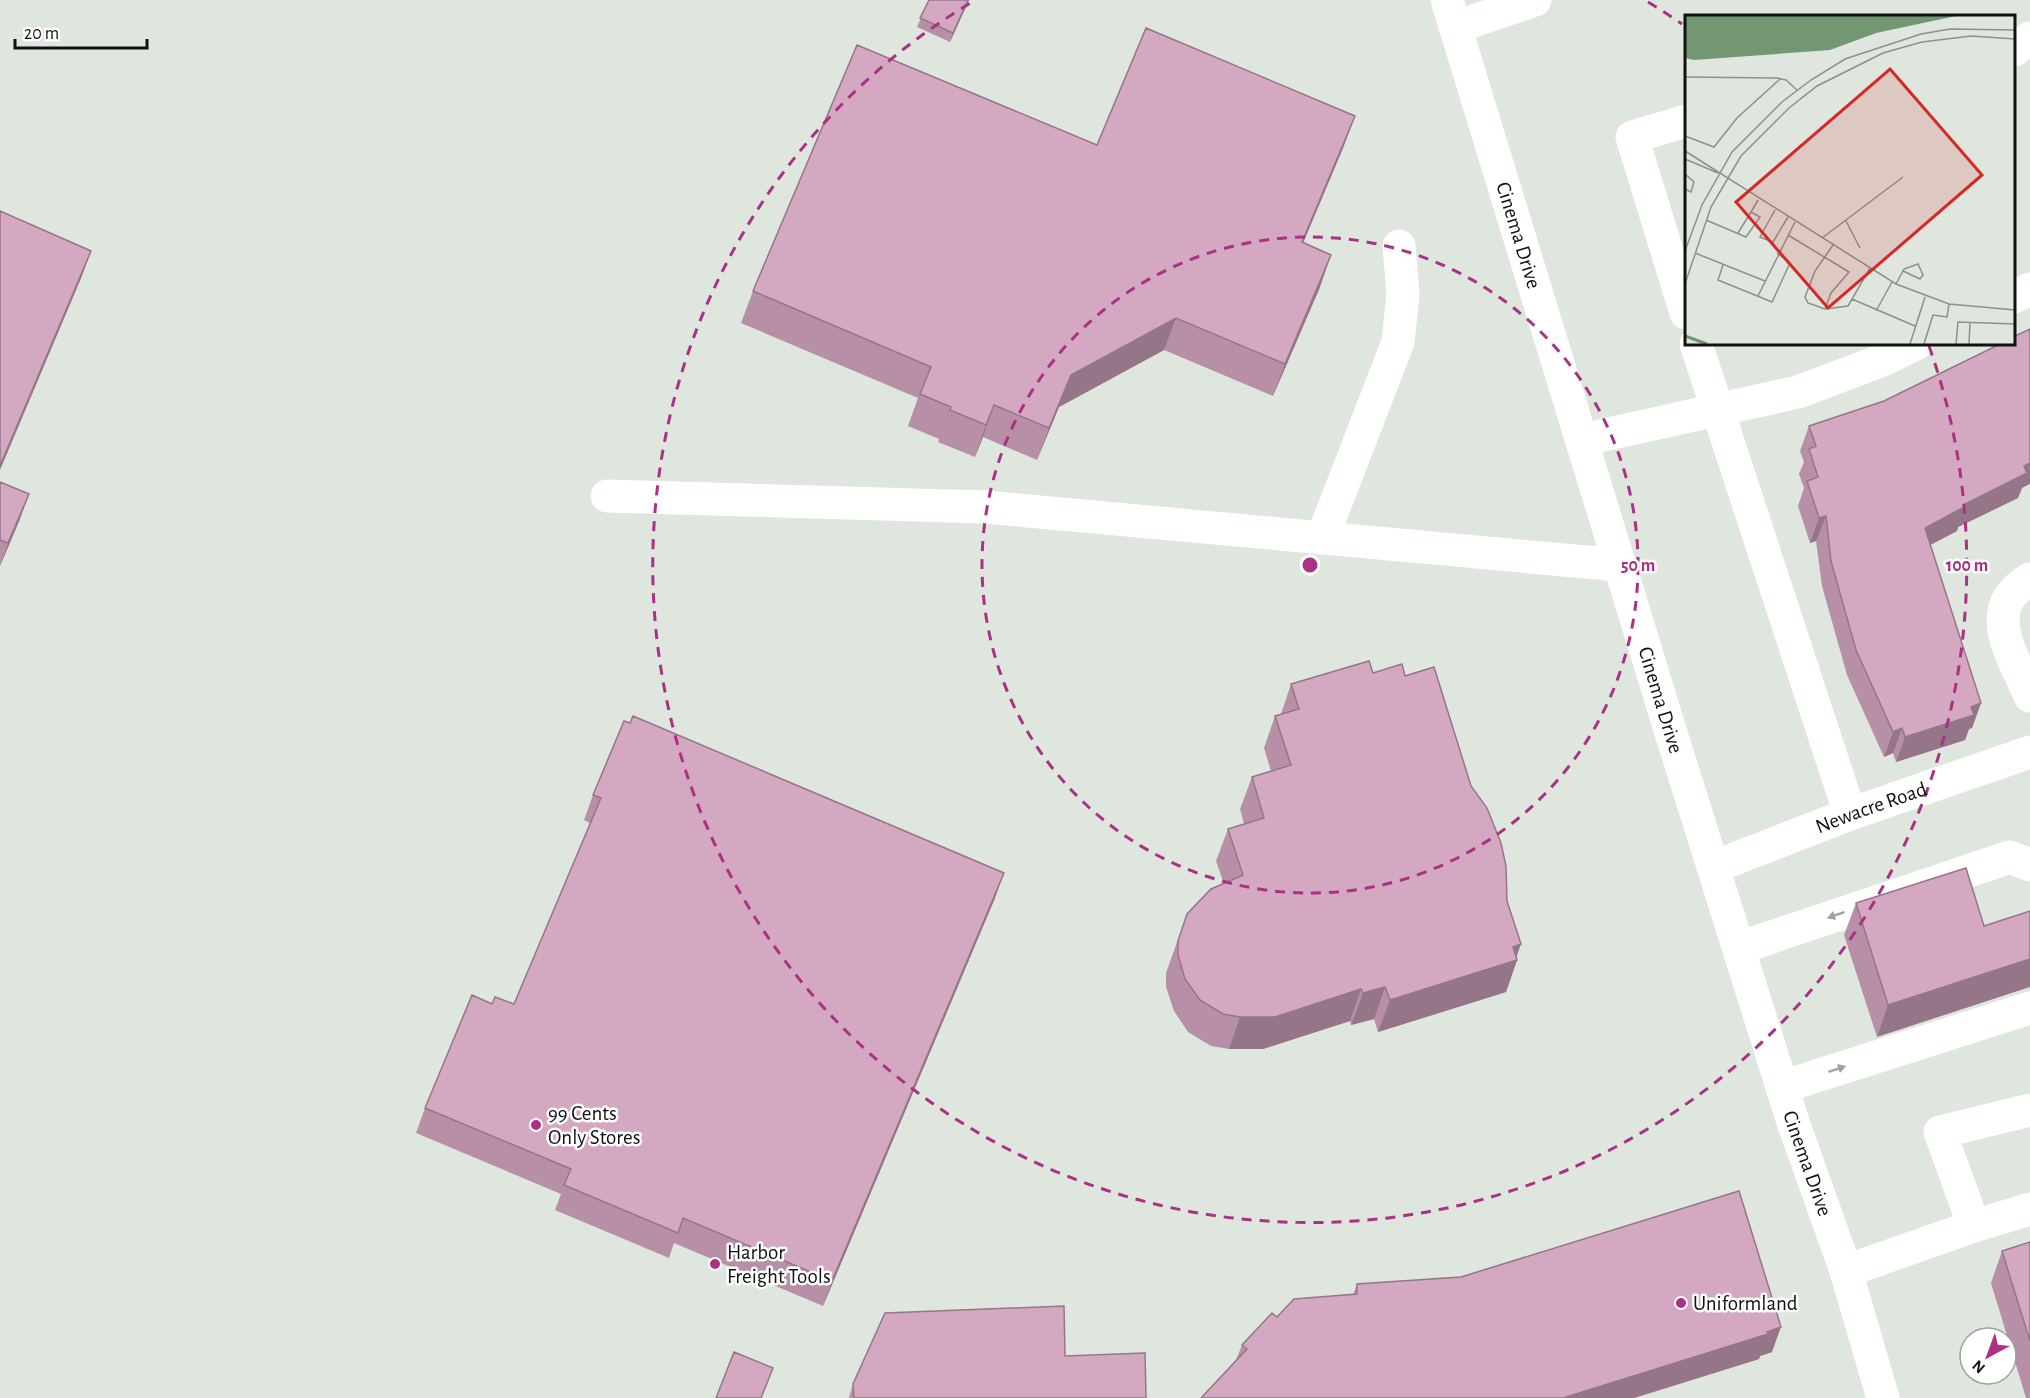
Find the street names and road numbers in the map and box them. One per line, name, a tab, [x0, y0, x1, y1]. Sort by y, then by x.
street label: Cinema Drive	[1492, 180, 1545, 291]
street label: Cinema Drive	[1634, 644, 1687, 756]
street label: Newacre Road	[1813, 778, 1930, 837]
street label: Cinema Drive	[1779, 1108, 1836, 1219]

